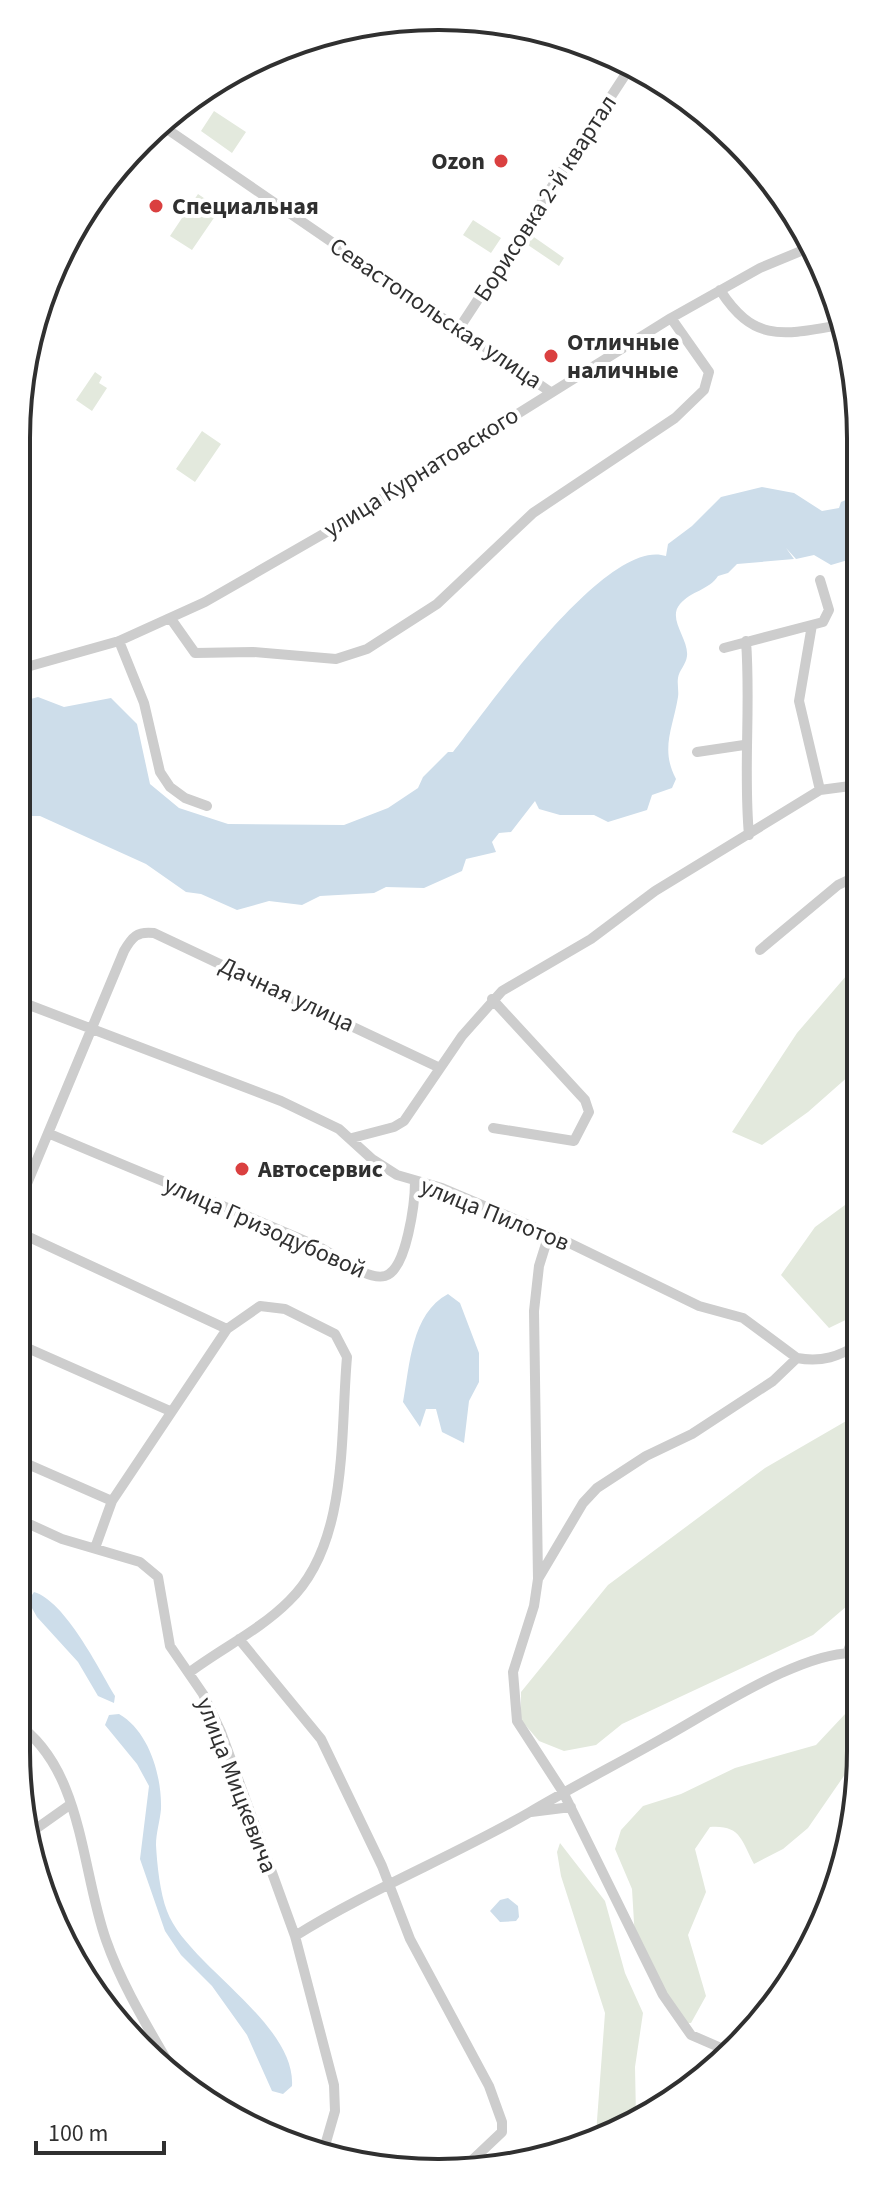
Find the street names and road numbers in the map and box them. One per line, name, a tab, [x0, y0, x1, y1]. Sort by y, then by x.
street label: Борисовка 2-й квартал	[465, 88, 626, 309]
street label: Севастопольская улица	[322, 229, 549, 398]
street label: улица Курнатовского	[317, 398, 526, 547]
street label: Дачная улица	[213, 948, 360, 1041]
street label: улица Гризодубовой	[158, 1167, 371, 1288]
street label: улица Пилотов	[415, 1169, 575, 1260]
street label: улица Мицкевича	[187, 1692, 286, 1878]

